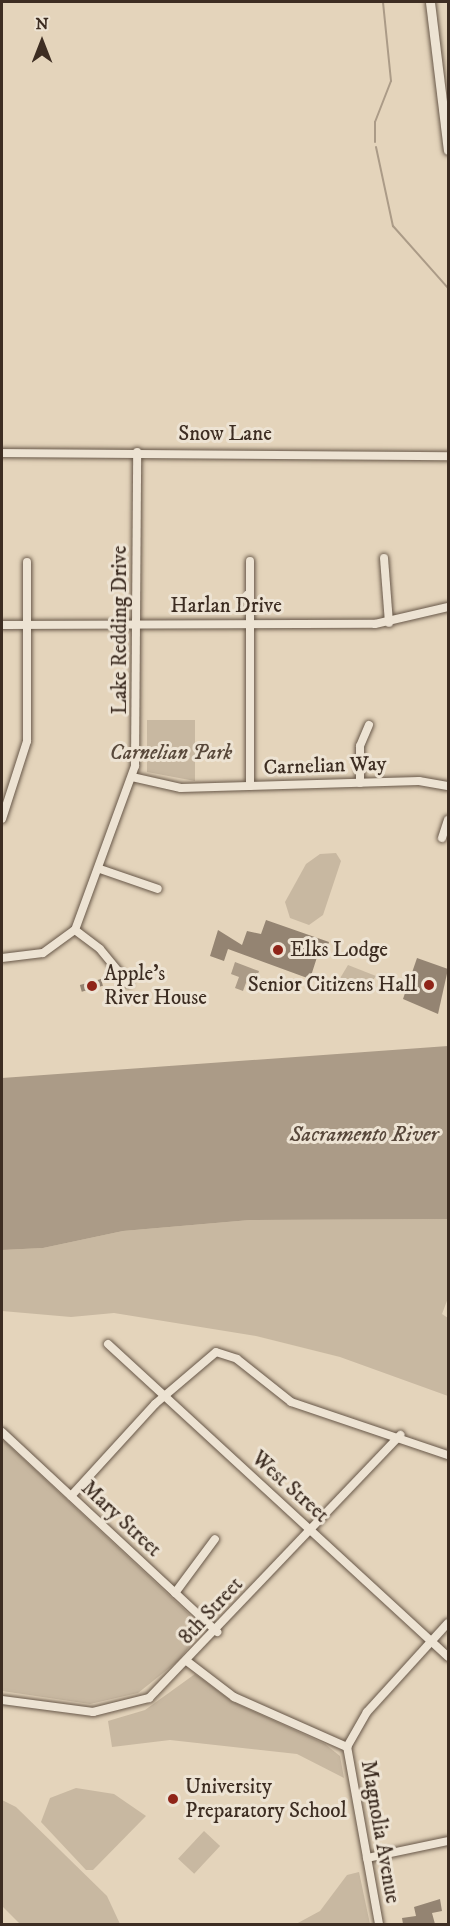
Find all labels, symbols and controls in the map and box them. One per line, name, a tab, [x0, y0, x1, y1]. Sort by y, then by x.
north arrow	[12, 12, 72, 72]
text: N	[35, 14, 49, 34]
street label: Snow Lane	[178, 421, 272, 447]
street label: Lake Redding Drive	[107, 546, 133, 714]
street label: Harlan Drive	[170, 593, 282, 619]
park label: Carnelian Park	[110, 740, 232, 766]
street label: Carnelian Way	[263, 751, 387, 781]
place label: Elks Lodge	[290, 937, 388, 963]
marker: Elks Lodge	[271, 943, 285, 957]
place label: Apple's River House	[104, 961, 207, 1011]
place label: Senior Citizens Hall	[248, 972, 417, 998]
marker: Senior Citizens Hall	[422, 978, 436, 992]
marker: Apple's River House	[85, 979, 99, 993]
water label: Sacramento River	[290, 1122, 438, 1148]
street label: West Street	[246, 1446, 334, 1528]
street label: Mary Street	[76, 1476, 166, 1562]
street label: 8th Street	[174, 1572, 248, 1650]
street label: Magnolia Avenue	[355, 1758, 405, 1906]
place label: University Preparatory School	[185, 1774, 347, 1824]
marker: University Preparatory School	[166, 1792, 180, 1806]

